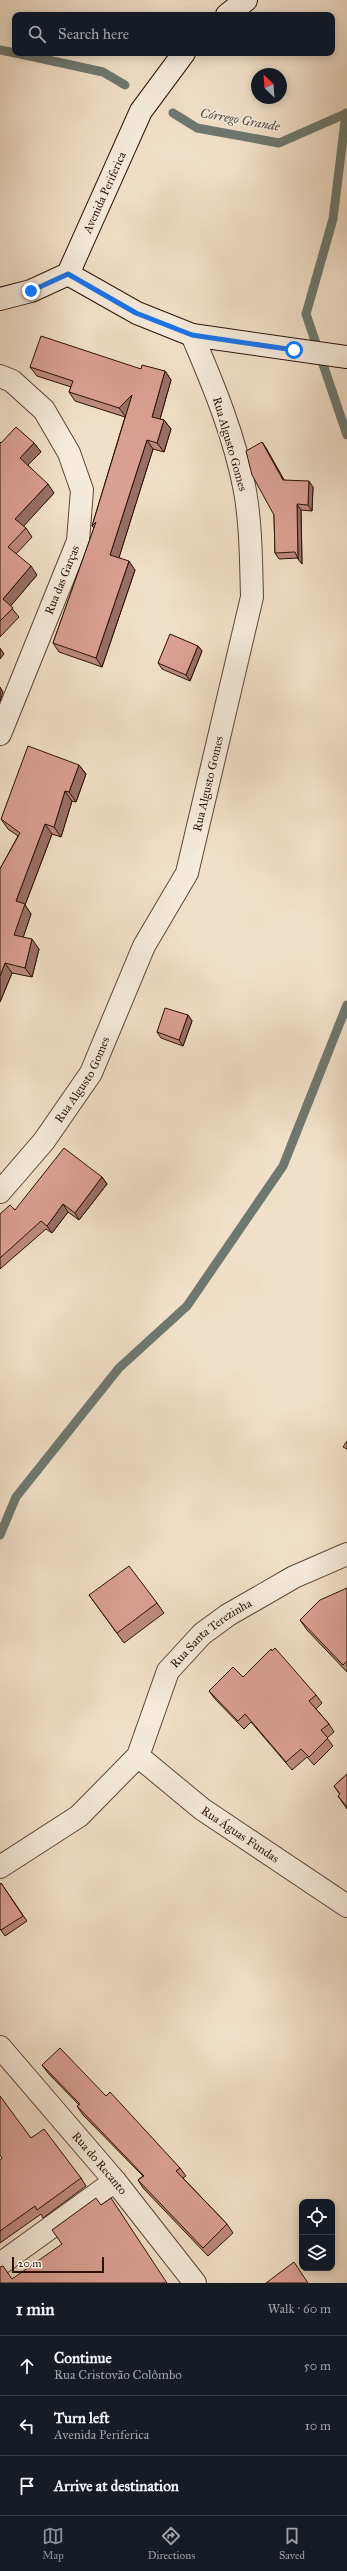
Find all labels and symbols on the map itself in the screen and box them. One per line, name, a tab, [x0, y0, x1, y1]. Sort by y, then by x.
north arrow	[251, 68, 287, 104]
water label: Córrego Grande	[199, 105, 282, 135]
street label: Avenida Periferica	[80, 149, 129, 236]
route end	[22, 282, 40, 300]
route start	[285, 341, 303, 359]
street label: Rua Algusto Gomes	[209, 395, 250, 493]
street label: Rua das Garças	[42, 543, 82, 617]
street label: Rua Algusto Gomes	[190, 735, 226, 833]
street label: Rua Algusto Gomes	[52, 1035, 112, 1125]
street label: Rua Santa Terezinha	[168, 1595, 255, 1671]
street label: Rua Águas Fundas	[199, 1803, 282, 1866]
street label: Rua do Recanto	[69, 2129, 130, 2197]
scale bar	[12, 2255, 104, 2274]

